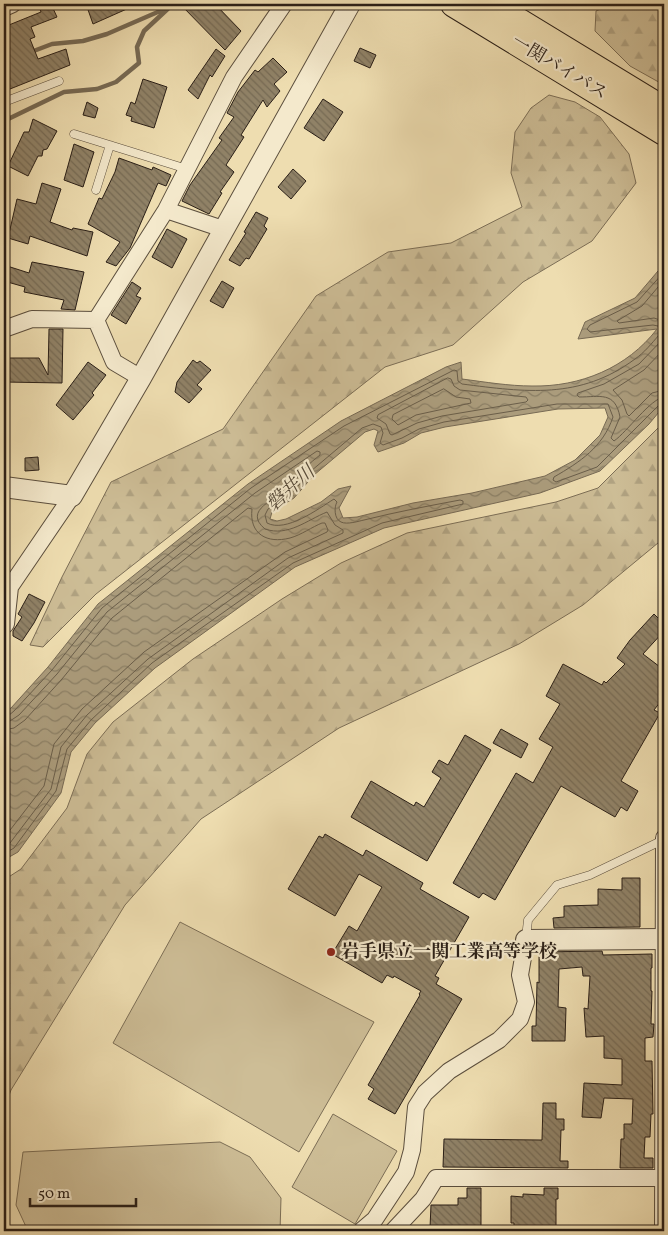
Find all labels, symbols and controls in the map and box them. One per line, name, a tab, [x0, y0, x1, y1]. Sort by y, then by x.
street label: 一関バイパス	[506, 30, 612, 106]
water label: 磐井川	[261, 459, 322, 518]
place label: 岩手県立一関工業高等学校	[341, 940, 557, 965]
marker: 岩手県立一関工業高等学校	[325, 946, 337, 958]
scale bar	[30, 1175, 136, 1207]
text: 50 m	[38, 1184, 70, 1205]

